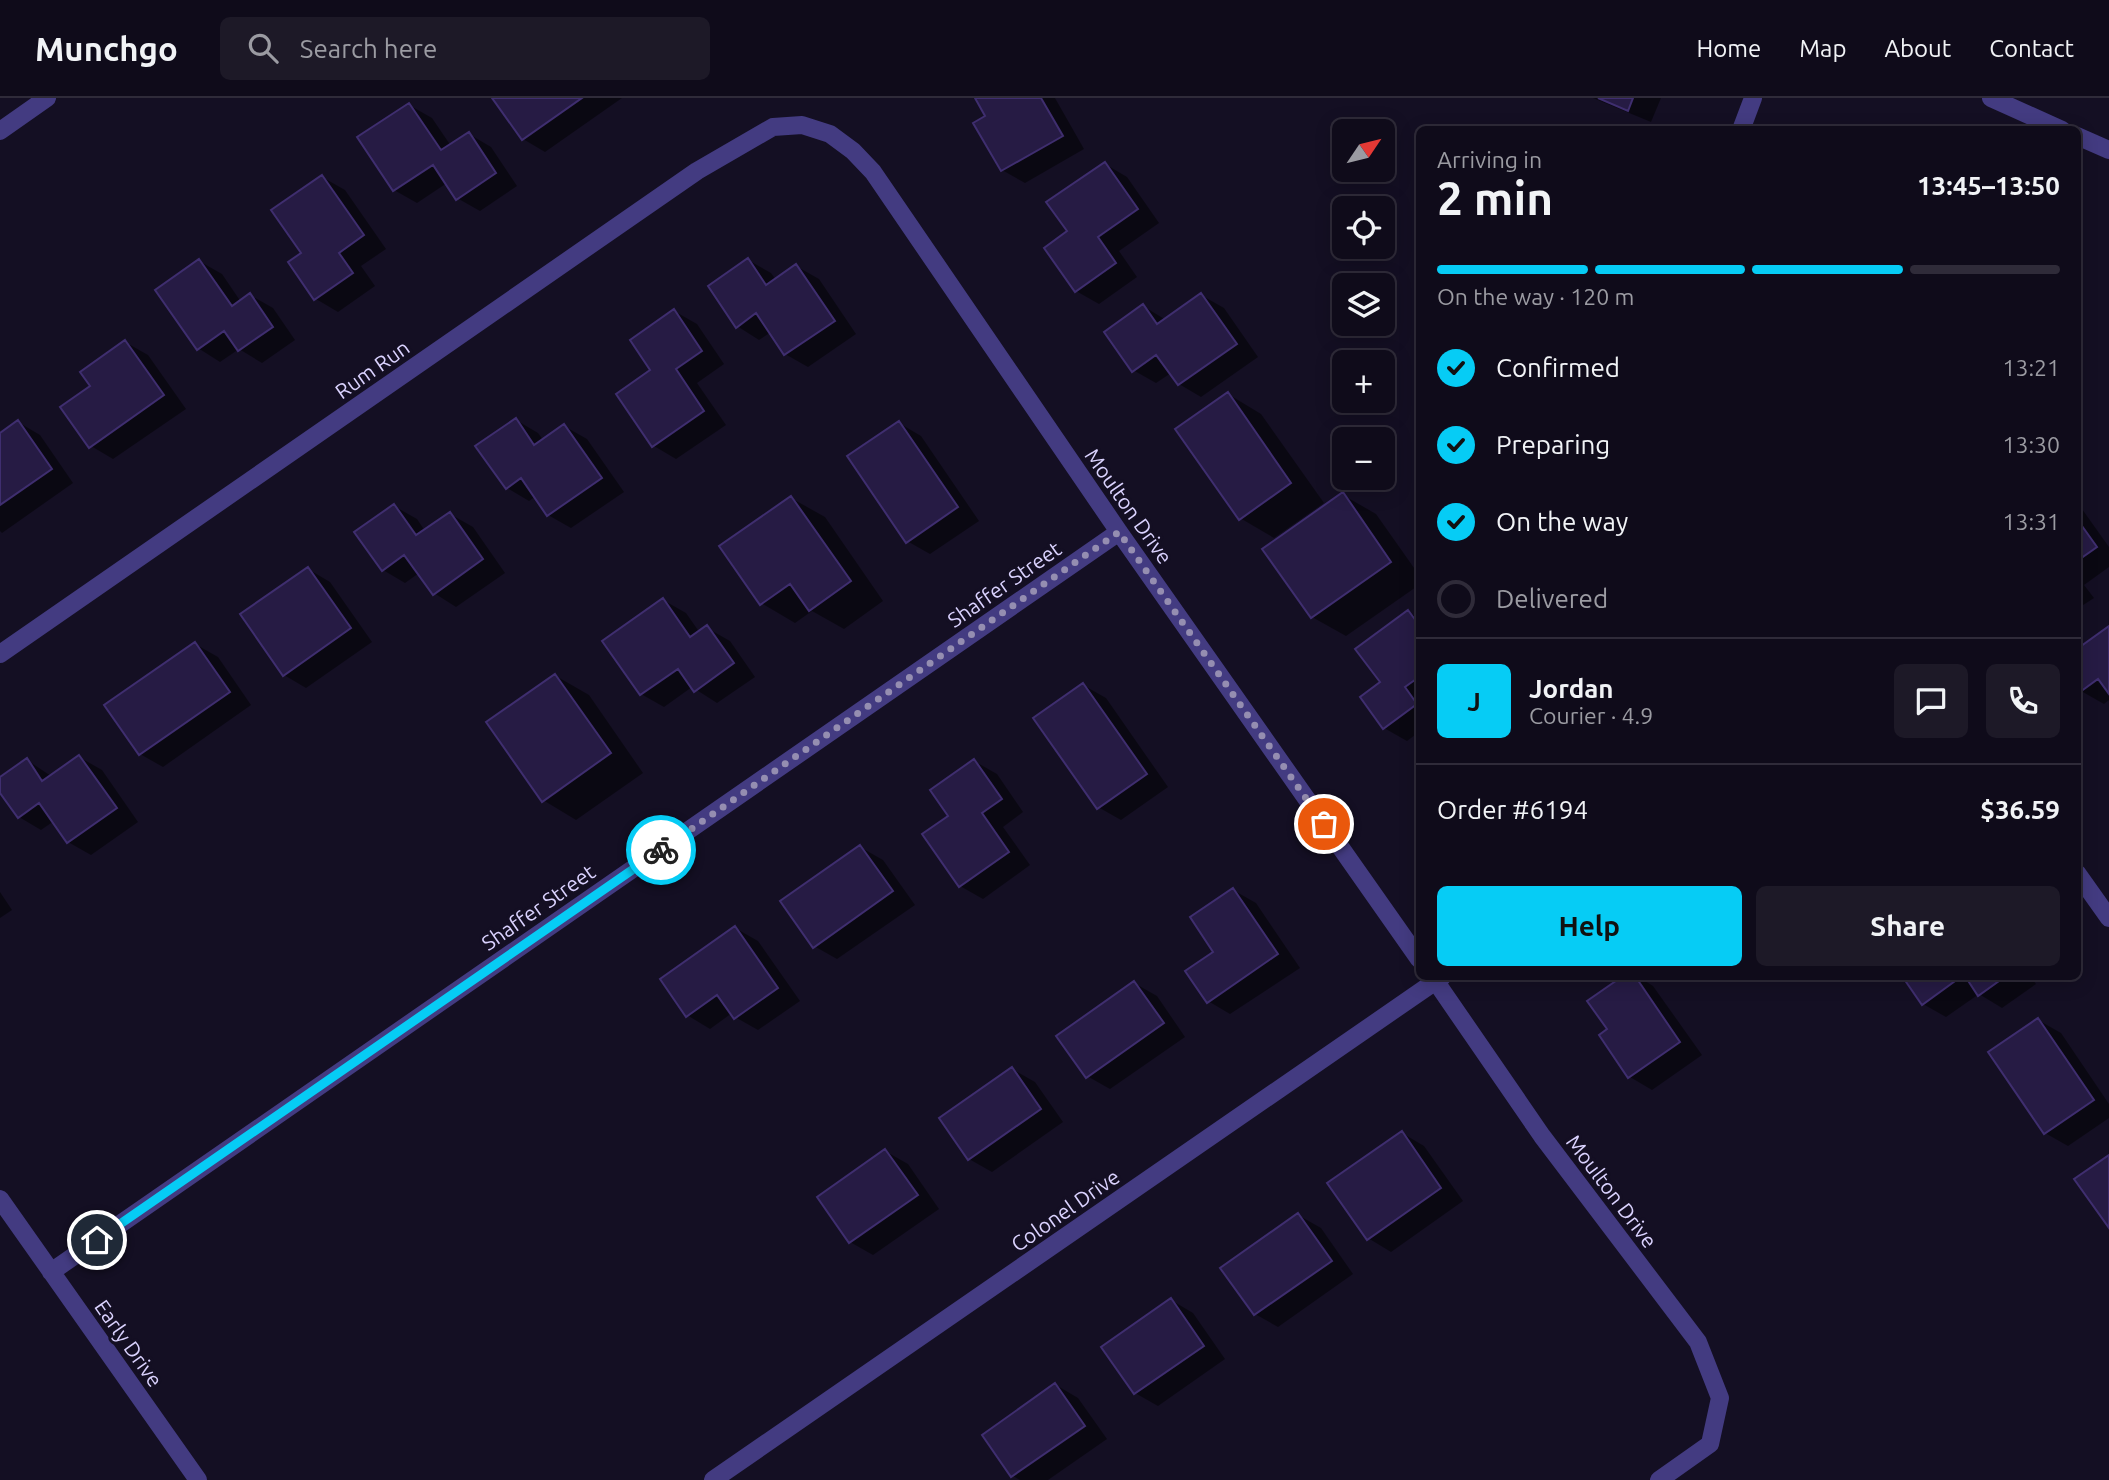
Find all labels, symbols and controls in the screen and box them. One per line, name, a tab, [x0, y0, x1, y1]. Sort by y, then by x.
search box	[220, 17, 710, 80]
icon: search	[244, 29, 282, 67]
text: Munchgo	[35, 30, 178, 67]
text: Search here	[300, 34, 437, 63]
text: Home	[1696, 35, 1761, 62]
text: Map	[1799, 35, 1846, 62]
text: About	[1884, 35, 1951, 62]
text: Contact	[1989, 35, 2074, 62]
north arrow	[1332, 119, 1395, 182]
map controls	[1332, 119, 1395, 490]
text: Arriving in	[1437, 147, 1542, 172]
text: 13:45–13:50	[1917, 171, 2060, 200]
text: 2 min	[1437, 172, 1553, 224]
button: locate	[1332, 196, 1395, 259]
button: layers	[1332, 273, 1395, 336]
text: On the way · 120 m	[1437, 284, 1634, 309]
street label: Rum Run	[330, 335, 414, 403]
icon: check	[1437, 349, 1475, 387]
button: +	[1332, 350, 1395, 413]
text: Confirmed	[1496, 353, 1620, 382]
text: 13:21	[2002, 355, 2060, 380]
icon: check	[1437, 426, 1475, 464]
button: −	[1332, 427, 1395, 490]
text: Preparing	[1496, 430, 1610, 459]
text: 13:30	[2002, 432, 2060, 457]
street label: Moulton Drive	[1080, 444, 1178, 568]
icon: check	[1437, 503, 1475, 541]
text: On the way	[1496, 507, 1628, 536]
text: 13:31	[2002, 509, 2060, 534]
street label: Shaffer Street	[943, 536, 1065, 632]
text: Delivered	[1496, 584, 1608, 613]
button: chat	[1894, 664, 1968, 738]
button: phone	[1986, 664, 2060, 738]
text: Jordan	[1529, 674, 1614, 703]
text: J	[1467, 687, 1481, 716]
text: Courier · 4.9	[1529, 703, 1653, 728]
pin	[1294, 794, 1354, 854]
text: Order #6194	[1437, 795, 1588, 824]
text: $36.59	[1980, 795, 2060, 824]
icon: bag	[1305, 805, 1343, 843]
courier	[626, 815, 696, 885]
icon: bike	[642, 831, 680, 869]
street label: Shaffer Street	[477, 859, 599, 955]
button: Help	[1437, 886, 1742, 966]
button: Share	[1756, 886, 2060, 966]
street label: Moulton Drive	[1562, 1130, 1662, 1252]
street label: Colonel Drive	[1006, 1164, 1124, 1256]
pin	[67, 1210, 127, 1270]
icon: home	[78, 1221, 116, 1259]
street label: Early Drive	[90, 1295, 168, 1391]

